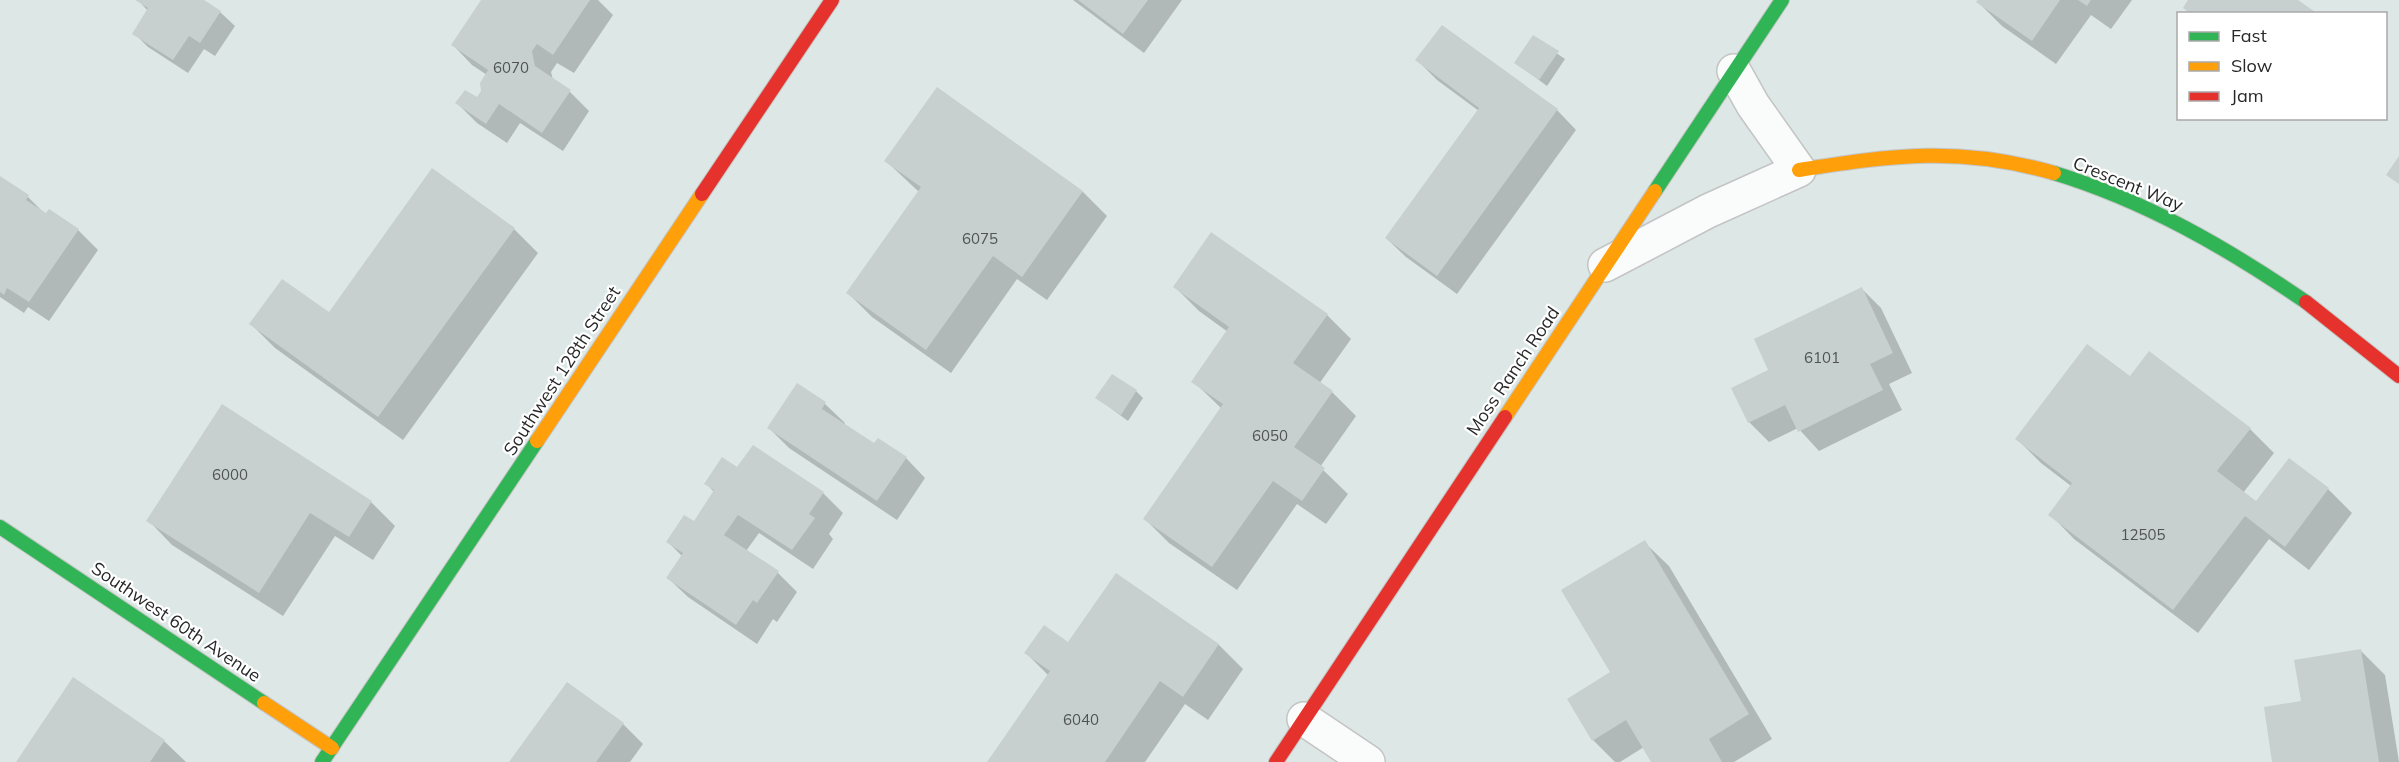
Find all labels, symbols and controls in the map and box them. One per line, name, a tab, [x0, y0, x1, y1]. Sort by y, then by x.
legend	[2177, 12, 2387, 120]
text: Fast	[2231, 24, 2267, 47]
text: Slow	[2231, 54, 2273, 77]
house number: 6070	[493, 58, 529, 77]
text: Jam	[2231, 84, 2264, 107]
street label: Crescent Way	[2070, 151, 2187, 216]
house number: 6075	[962, 229, 998, 248]
street label: Southwest 128th Street	[498, 282, 625, 460]
street label: Moss Ranch Road	[1461, 302, 1564, 439]
house number: 6101	[1804, 348, 1840, 367]
house number: 6050	[1252, 426, 1288, 445]
house number: 6000	[212, 465, 248, 484]
house number: 12505	[2120, 525, 2166, 544]
street label: Southwest 60th Avenue	[87, 556, 265, 687]
house number: 6040	[1063, 710, 1099, 729]

